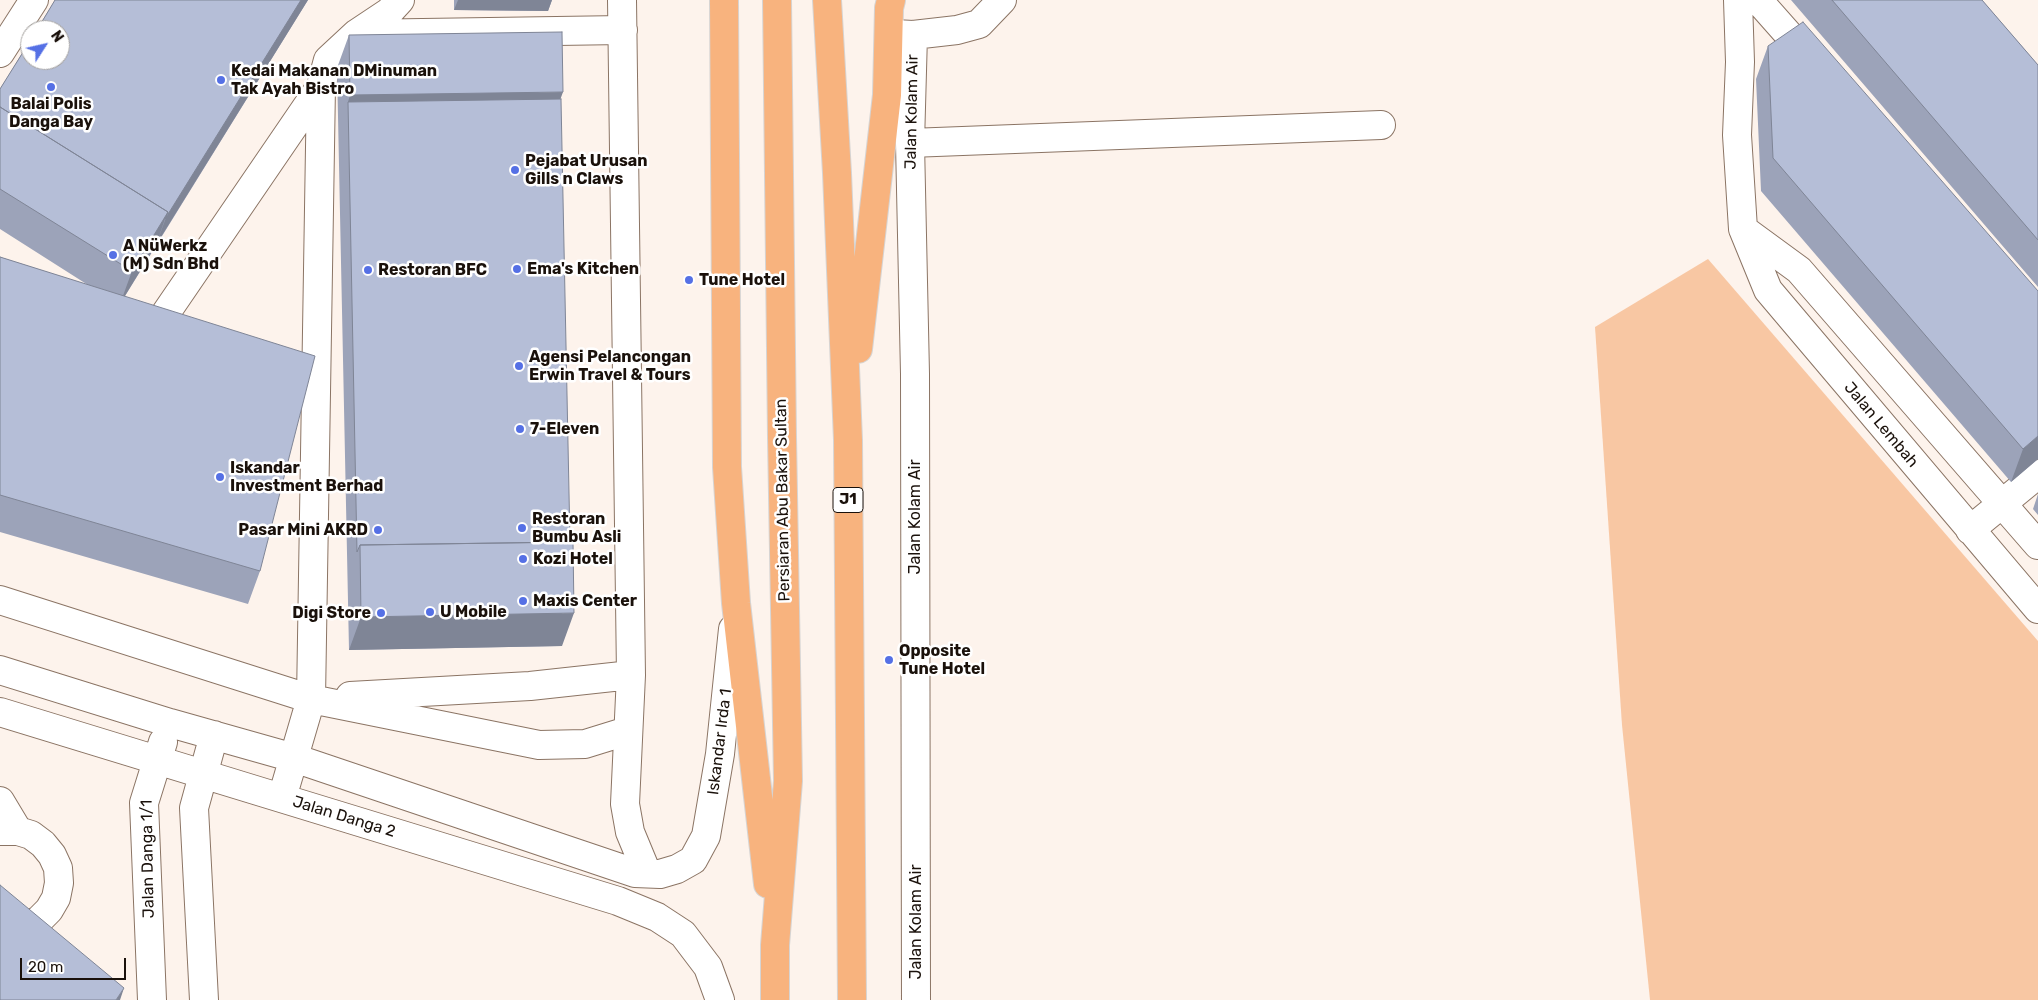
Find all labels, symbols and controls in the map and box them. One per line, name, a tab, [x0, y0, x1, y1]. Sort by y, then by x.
north arrow	[20, 20, 70, 70]
text: N	[47, 28, 67, 46]
street label: Jalan Kolam Air	[901, 54, 923, 170]
place label: Kedai Makanan DMinuman Tak Ayah Bistro	[231, 61, 437, 99]
marker: Kedai Makanan DMinuman Tak Ayah Bistro	[215, 74, 227, 86]
marker: Balai Polis Danga Bay	[45, 81, 57, 93]
place label: Balai Polis Danga Bay	[9, 94, 93, 132]
place label: Pejabat Urusan Gills n Claws	[525, 151, 648, 189]
marker: Pejabat Urusan Gills n Claws	[509, 164, 521, 176]
place label: A NüWerkz (M) Sdn Bhd	[123, 236, 219, 274]
marker: A NüWerkz (M) Sdn Bhd	[107, 249, 119, 261]
place label: Ema's Kitchen	[527, 259, 639, 279]
place label: Restoran BFC	[378, 260, 487, 280]
marker: Ema's Kitchen	[511, 263, 523, 275]
marker: Restoran BFC	[362, 264, 374, 276]
place label: Tune Hotel	[699, 270, 785, 290]
marker: Tune Hotel	[683, 274, 695, 286]
place label: Agensi Pelancongan Erwin Travel & Tours	[529, 347, 691, 385]
marker: Agensi Pelancongan Erwin Travel & Tours	[513, 360, 525, 372]
street label: Jalan Lembah	[1840, 378, 1922, 472]
street label: Persiaran Abu Bakar Sultan	[772, 398, 794, 602]
place label: 7-Eleven	[530, 419, 599, 439]
marker: 7-Eleven	[514, 423, 526, 435]
place label: Iskandar Investment Berhad	[230, 458, 383, 496]
street label: Jalan Kolam Air	[905, 459, 925, 575]
marker: Iskandar Investment Berhad	[214, 471, 226, 483]
road number: J1	[833, 488, 863, 512]
place label: Restoran Bumbu Asli	[532, 509, 621, 547]
place label: Pasar Mini AKRD	[238, 520, 368, 540]
marker: Restoran Bumbu Asli	[516, 522, 528, 534]
marker: Pasar Mini AKRD	[372, 524, 384, 536]
place label: Kozi Hotel	[533, 549, 613, 569]
marker: Kozi Hotel	[517, 553, 529, 565]
place label: Maxis Center	[533, 591, 637, 611]
marker: Maxis Center	[517, 595, 529, 607]
place label: U Mobile	[440, 602, 507, 622]
place label: Digi Store	[292, 603, 371, 623]
marker: U Mobile	[424, 606, 436, 618]
marker: Digi Store	[375, 607, 387, 619]
place label: Opposite Tune Hotel	[899, 641, 985, 679]
marker: Opposite Tune Hotel	[883, 654, 895, 666]
street label: Iskandar Irda 1	[704, 688, 736, 796]
street label: Jalan Danga 2	[290, 792, 398, 842]
street label: Jalan Danga 1/1	[137, 800, 159, 918]
street label: Jalan Kolam Air	[906, 864, 926, 980]
scale bar	[22, 948, 129, 980]
text: 20 m	[28, 958, 63, 976]

